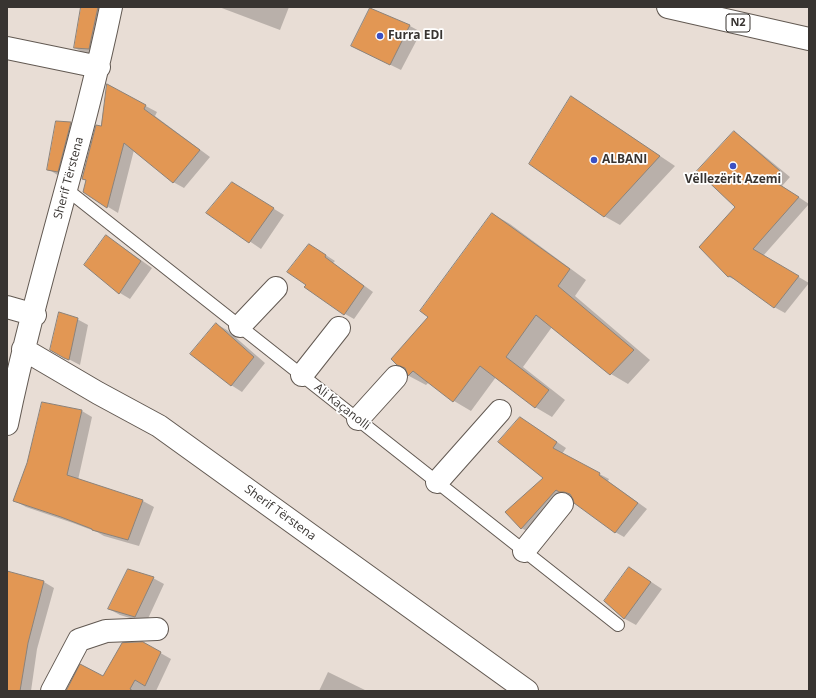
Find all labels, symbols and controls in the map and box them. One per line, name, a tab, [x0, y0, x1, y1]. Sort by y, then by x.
road number: N2	[726, 14, 750, 32]
place label: Furra EDI	[388, 29, 443, 43]
marker: Furra EDI	[375, 31, 385, 41]
street label: Sherif Tërstena	[51, 135, 87, 221]
place label: ALBANI	[602, 153, 647, 167]
marker: ALBANI	[589, 155, 599, 165]
marker: Vëllezërit Azemi	[728, 161, 738, 171]
place label: Vëllezërit Azemi	[685, 173, 781, 187]
street label: Ali Kaçanolli	[311, 381, 373, 433]
street label: Sherif Tërstena	[241, 482, 319, 544]

